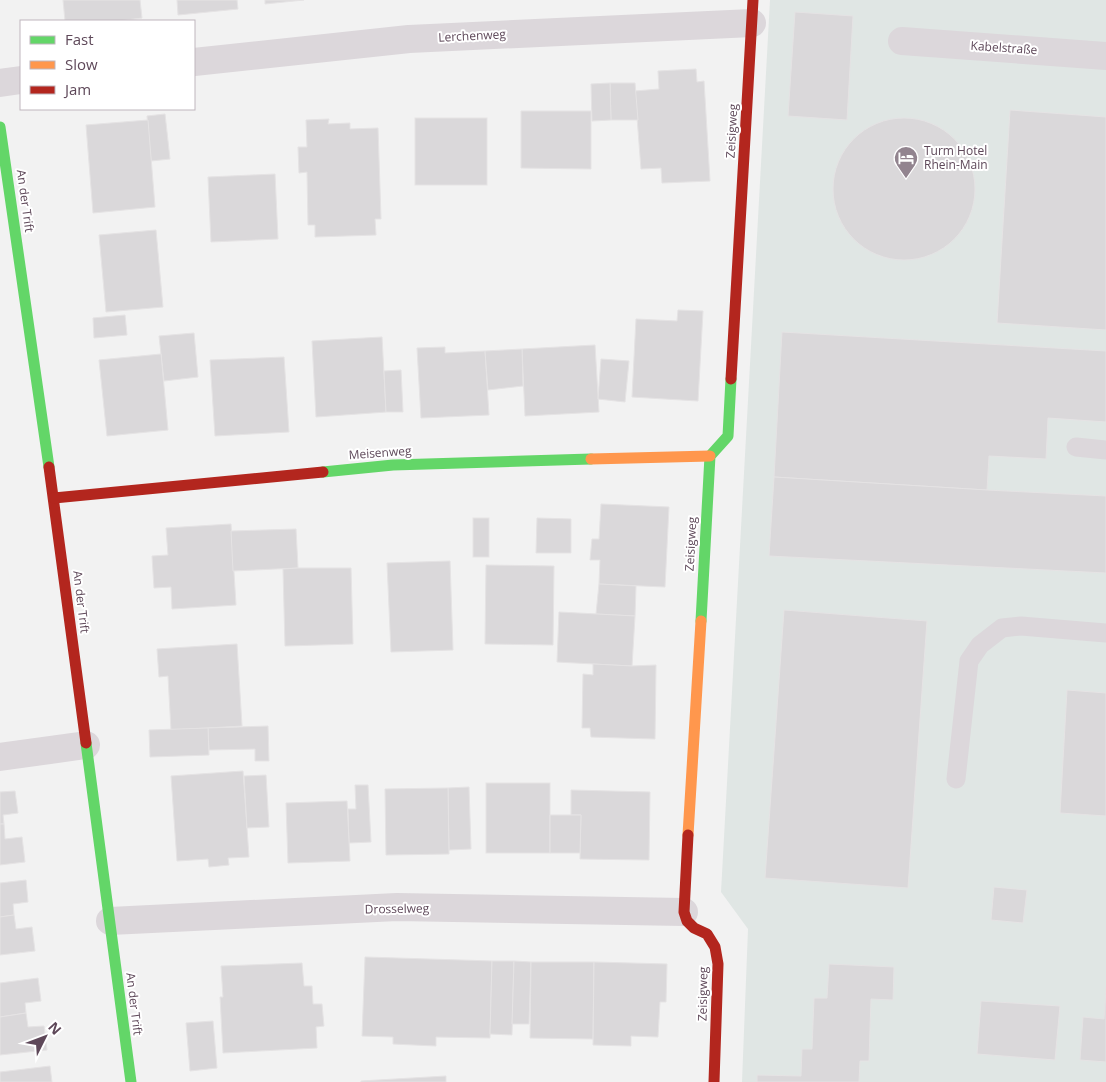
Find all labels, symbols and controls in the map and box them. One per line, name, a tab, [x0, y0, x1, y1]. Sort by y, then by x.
legend	[20, 20, 195, 110]
street label: Lerchenweg	[438, 25, 507, 46]
text: Fast	[65, 29, 94, 49]
street label: Kabelstraße	[970, 37, 1038, 58]
text: Slow	[65, 54, 98, 74]
text: Jam	[63, 79, 91, 99]
street label: Zeisigweg	[722, 103, 741, 159]
place label: Turm Hotel Rhein-Main	[924, 142, 988, 173]
hotel icon: Turm Hotel Rhein-Main	[893, 145, 919, 179]
street label: An der Trift	[13, 169, 38, 233]
street label: Meisenweg	[348, 442, 412, 463]
street label: Zeisigweg	[681, 516, 700, 572]
street label: An der Trift	[69, 570, 94, 634]
street label: Drosselweg	[365, 899, 430, 918]
street label: Zeisigweg	[694, 966, 711, 1021]
street label: An der Trift	[122, 972, 147, 1036]
north arrow	[20, 1012, 70, 1062]
text: N	[44, 1017, 66, 1039]

